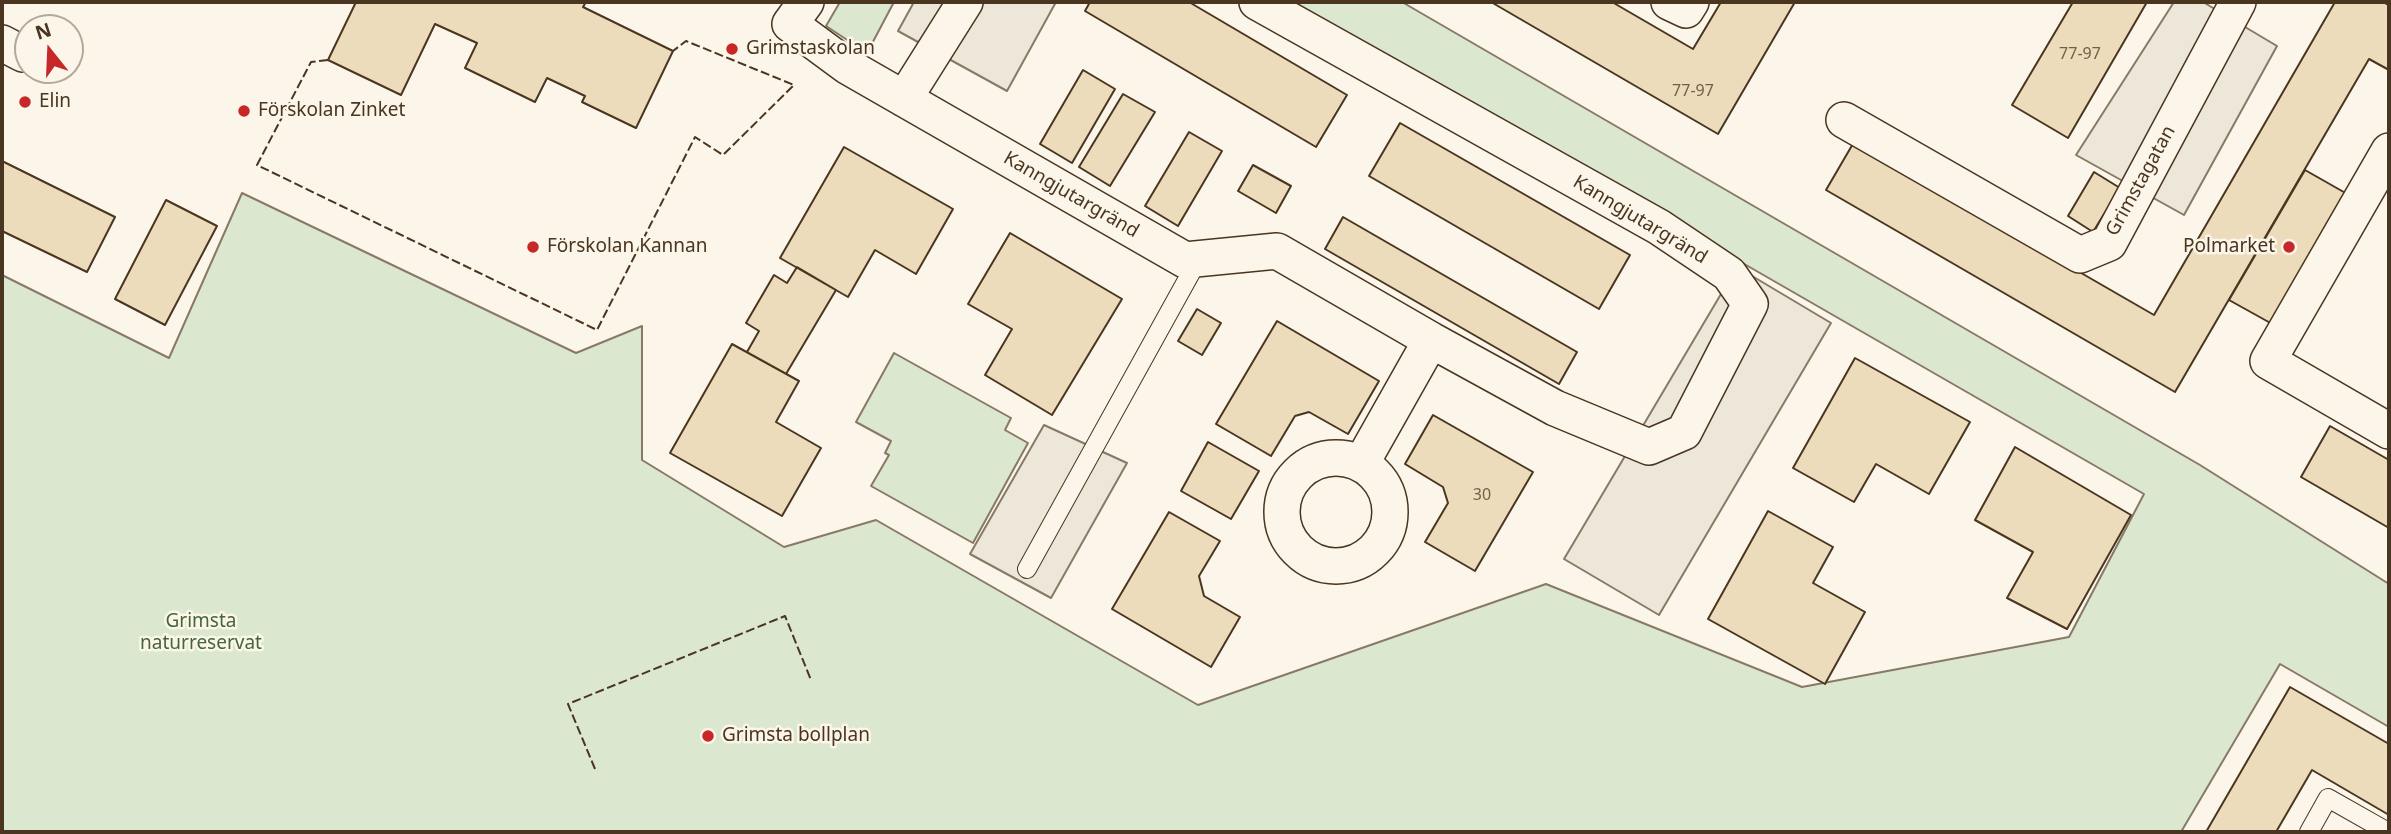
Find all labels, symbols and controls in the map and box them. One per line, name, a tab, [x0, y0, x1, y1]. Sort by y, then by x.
north arrow	[14, 14, 84, 84]
text: N	[32, 16, 54, 46]
place label: Grimstaskolan	[746, 38, 875, 60]
marker: Grimstaskolan	[724, 41, 740, 57]
house number: 77-97	[2059, 44, 2101, 64]
house number: 77-97	[1672, 81, 1714, 101]
place label: Elin	[39, 91, 71, 113]
marker: Elin	[17, 94, 33, 110]
place label: Förskolan Zinket	[258, 100, 405, 122]
marker: Förskolan Zinket	[236, 103, 252, 119]
street label: Grimstagatan	[2101, 122, 2181, 240]
street label: Kanngjutargränd	[999, 147, 1143, 243]
street label: Kanngjutargränd	[1569, 171, 1711, 269]
place label: Förskolan Kannan	[547, 236, 707, 258]
place label: Polmarket	[2183, 236, 2275, 258]
marker: Förskolan Kannan	[525, 239, 541, 255]
marker: Polmarket	[2281, 239, 2297, 255]
house number: 30	[1473, 485, 1491, 505]
park label: Grimsta naturreservat	[140, 611, 262, 655]
place label: Grimsta bollplan	[722, 725, 870, 747]
marker: Grimsta bollplan	[700, 728, 716, 744]

